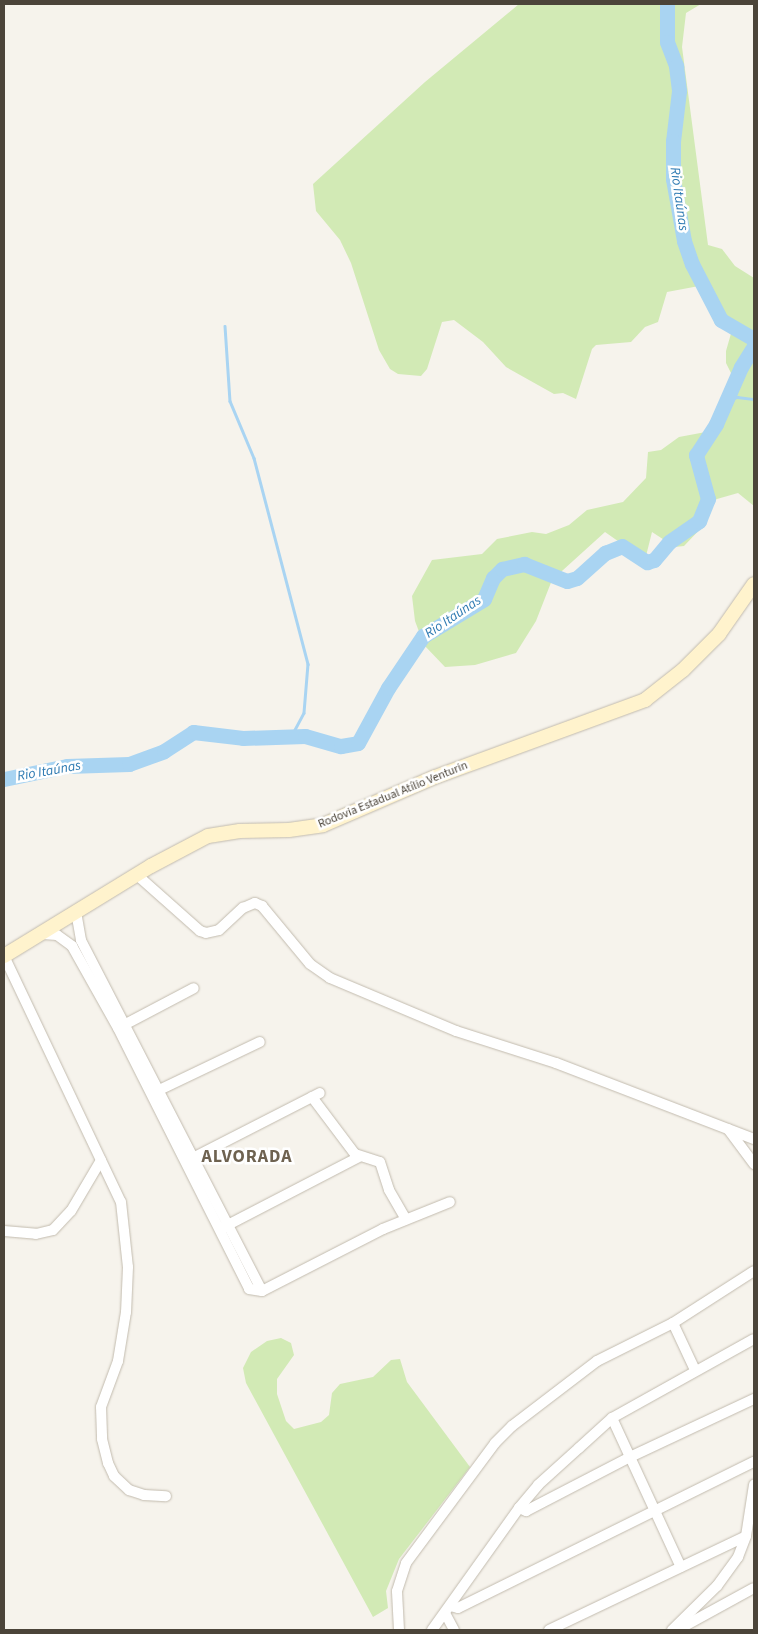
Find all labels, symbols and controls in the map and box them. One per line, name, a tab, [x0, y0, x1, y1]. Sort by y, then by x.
water label: Rio Itaúnas	[666, 166, 692, 232]
water label: Rio Itaúnas	[422, 592, 484, 642]
water label: Rio Itaúnas	[16, 757, 82, 785]
street label: Rodovia Estadual Atílio Venturin	[316, 758, 470, 832]
district label: ALVORADA	[200, 1146, 294, 1168]

